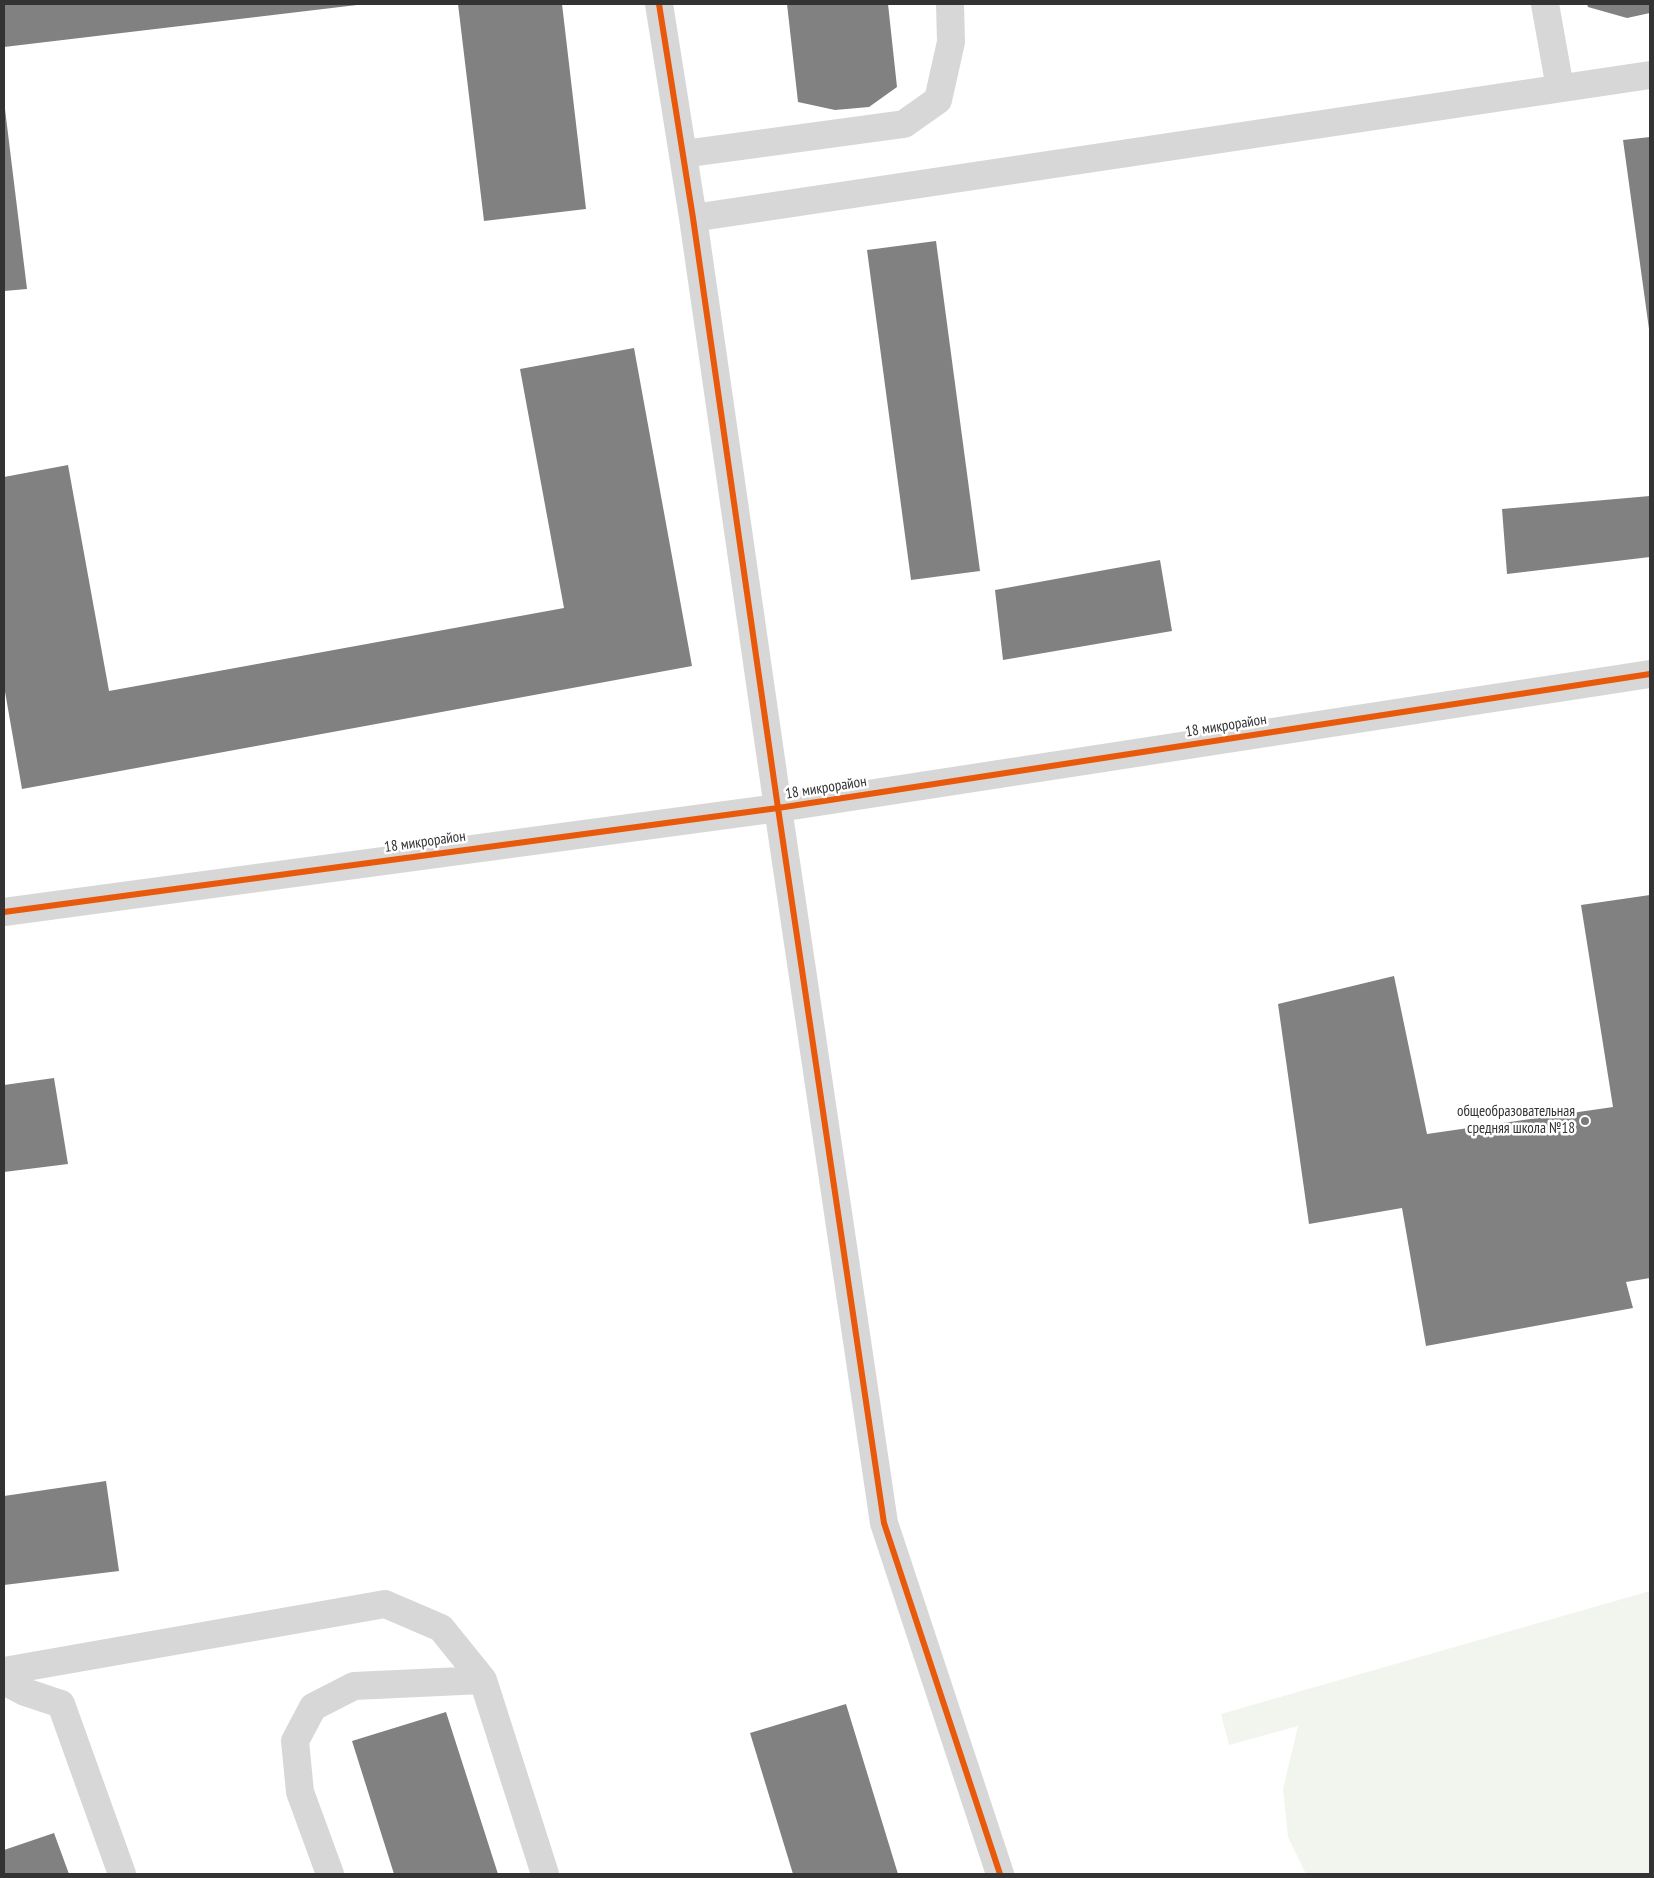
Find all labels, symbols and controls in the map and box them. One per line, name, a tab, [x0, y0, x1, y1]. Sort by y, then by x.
street label: 18 микрорайон	[1184, 711, 1268, 741]
street label: 18 микрорайон	[784, 773, 868, 803]
street label: 18 микрорайон	[383, 827, 467, 857]
place label: общеобразовательная средняя школа №18	[1457, 1103, 1575, 1138]
marker: общеобразовательная средняя школа №18	[1579, 1115, 1591, 1127]

